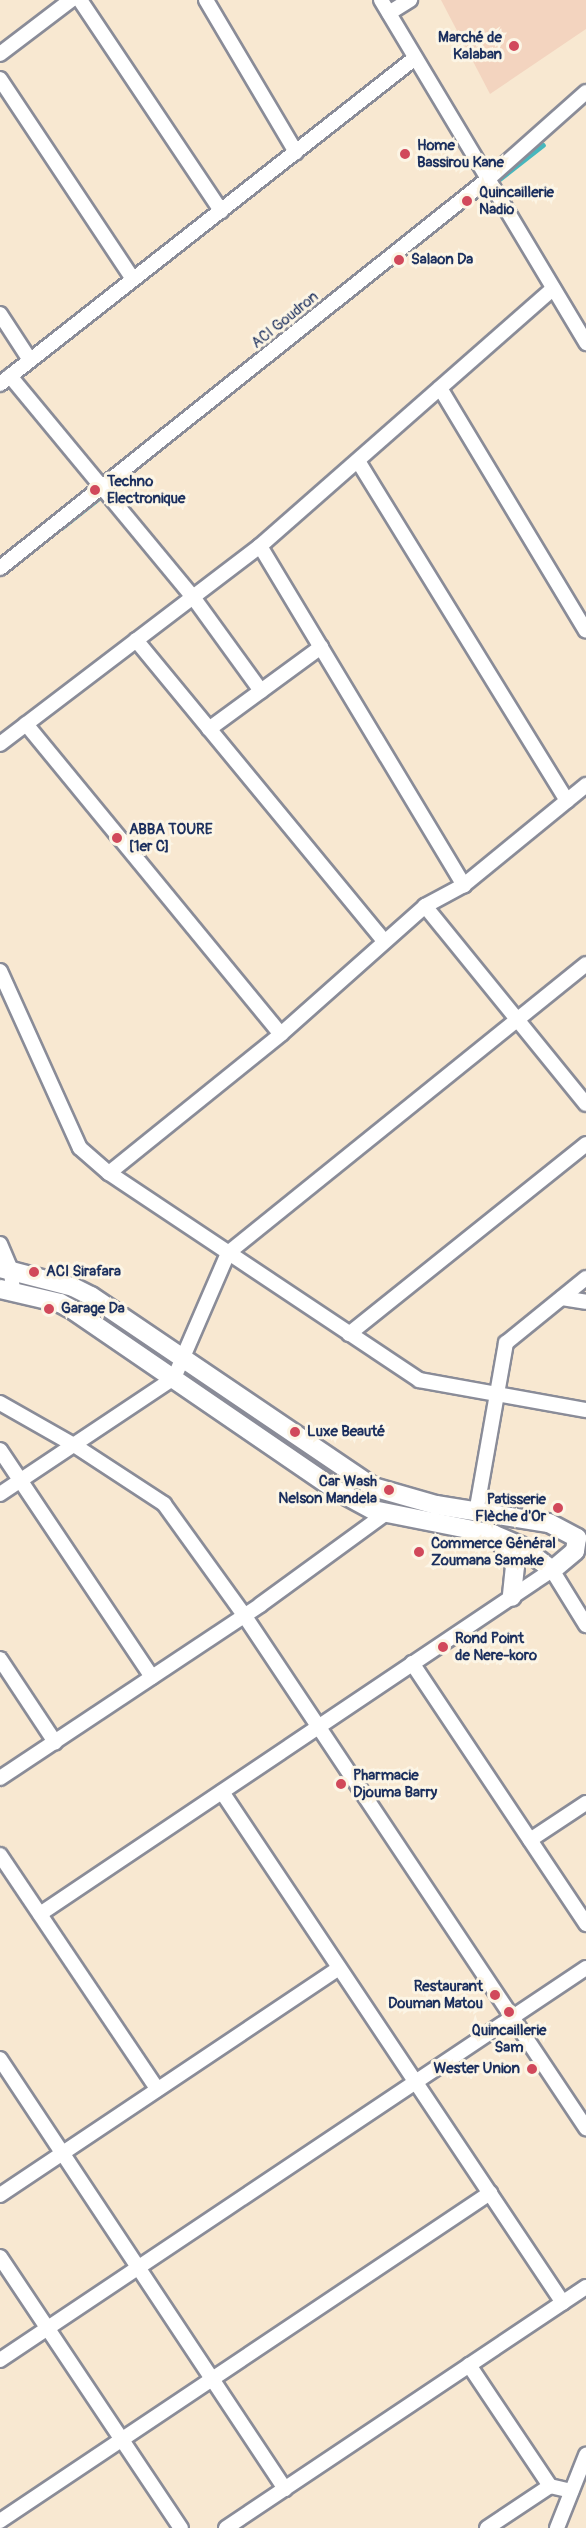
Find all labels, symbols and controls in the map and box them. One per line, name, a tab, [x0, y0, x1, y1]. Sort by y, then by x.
place label: Marché de Kalaban	[438, 28, 502, 63]
marker: Marché de Kalaban	[507, 39, 521, 53]
place label: Home Bassirou Kane	[417, 136, 504, 171]
marker: Home Bassirou Kane	[398, 147, 412, 161]
place label: Quincaillerie Nadio	[479, 183, 554, 218]
marker: Quincaillerie Nadio	[460, 194, 474, 208]
place label: Salaon Da	[411, 251, 473, 269]
marker: Salaon Da	[392, 253, 406, 267]
street label: ACI Goudron	[248, 288, 322, 352]
place label: Techno Electronique	[107, 472, 186, 507]
marker: Techno Electronique	[88, 483, 102, 497]
place label: ABBA TOURE [1er C]	[129, 820, 213, 855]
marker: ABBA TOURE [1er C]	[110, 831, 124, 845]
place label: ACI Sirafara	[46, 1263, 121, 1281]
marker: ACI Sirafara	[27, 1265, 41, 1279]
place label: Garage Da	[61, 1300, 125, 1318]
marker: Garage Da	[42, 1302, 56, 1316]
place label: Luxe Beauté	[307, 1423, 385, 1441]
marker: Luxe Beauté	[288, 1425, 302, 1439]
place label: Car Wash Nelson Mandela	[278, 1472, 377, 1507]
marker: Car Wash Nelson Mandela	[382, 1483, 396, 1497]
place label: Patisserie Flèche d'Or	[475, 1490, 546, 1525]
marker: Patisserie Flèche d'Or	[551, 1501, 565, 1515]
place label: Commerce Général Zoumana Samake	[431, 1534, 556, 1569]
marker: Commerce Général Zoumana Samake	[412, 1545, 426, 1559]
place label: Rond Point de Nere-koro	[455, 1629, 537, 1664]
marker: Rond Point de Nere-koro	[436, 1640, 450, 1654]
place label: Pharmacie Djouma Barry	[353, 1766, 437, 1801]
marker: Pharmacie Djouma Barry	[334, 1777, 348, 1791]
place label: Restaurant Douman Matou	[388, 1977, 483, 2012]
marker: Restaurant Douman Matou	[488, 1988, 502, 2002]
marker: Quincaillerie Sam	[502, 2005, 516, 2019]
place label: Quincaillerie Sam	[472, 2021, 546, 2056]
place label: Wester Union	[434, 2060, 520, 2078]
marker: Wester Union	[525, 2062, 539, 2076]

